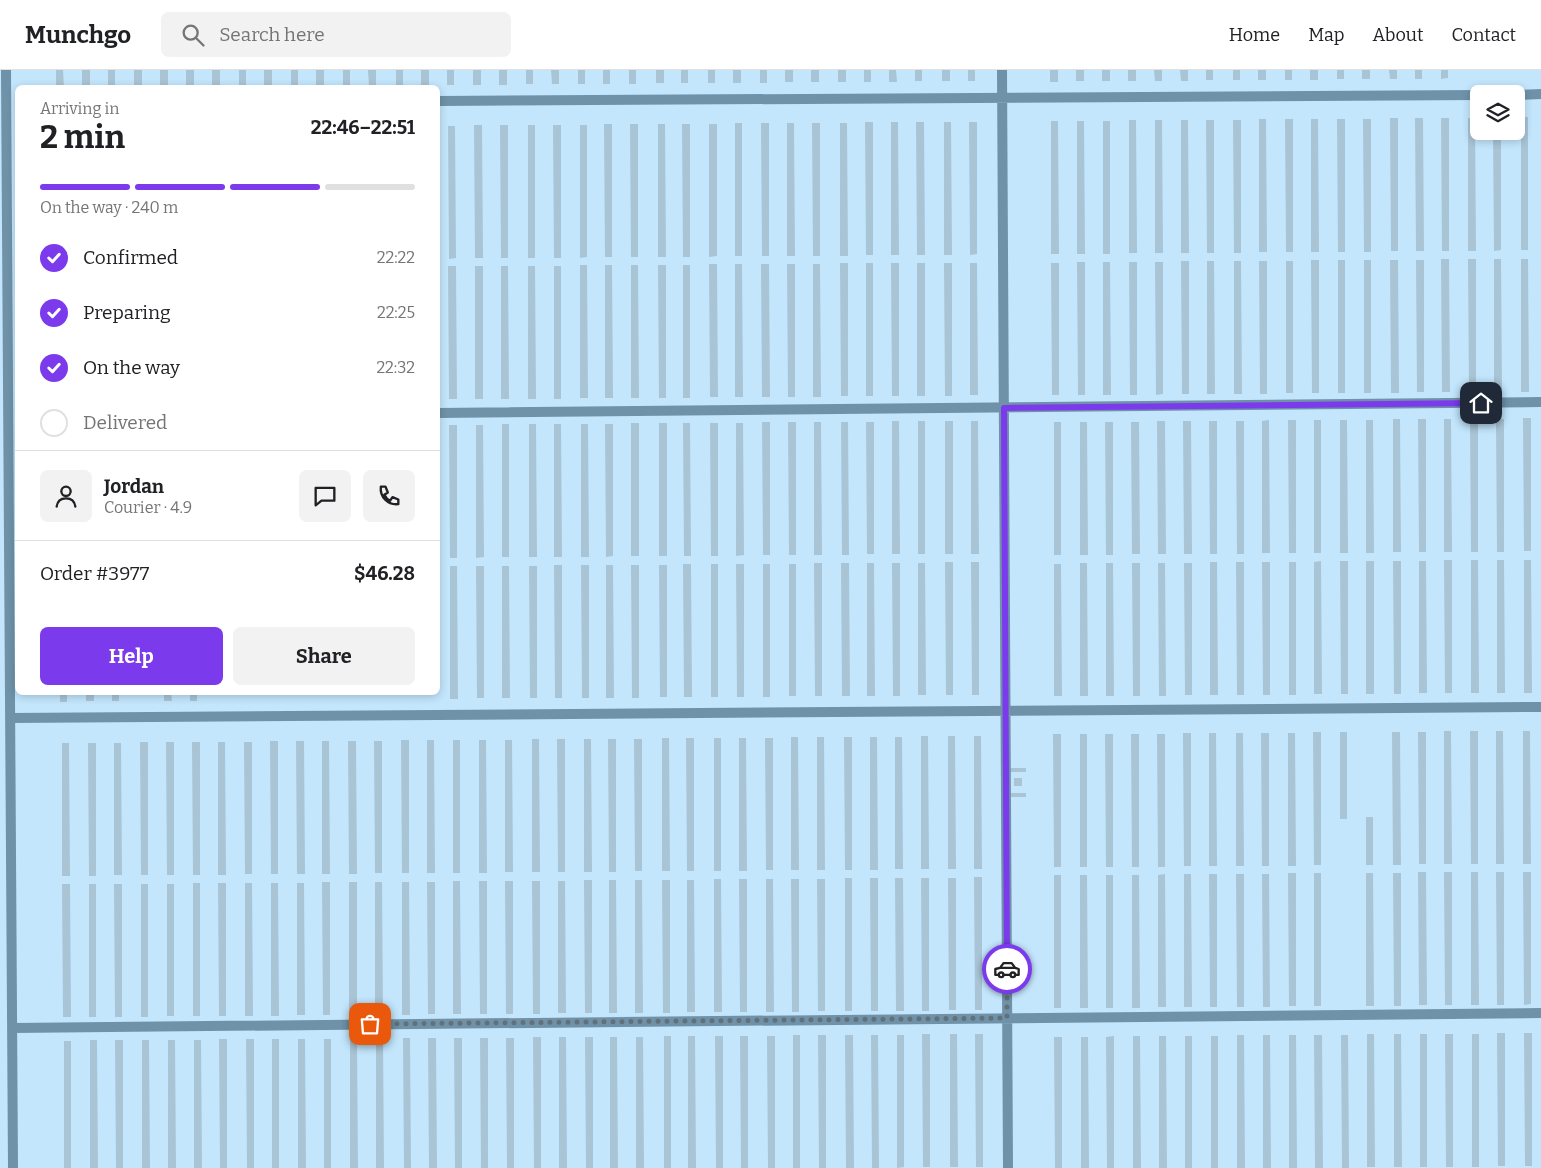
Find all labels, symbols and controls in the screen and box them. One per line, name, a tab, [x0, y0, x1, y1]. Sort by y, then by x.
search box	[161, 12, 511, 57]
text: Munchgo	[25, 21, 131, 49]
icon: search	[179, 21, 207, 49]
text: Search here	[219, 23, 325, 46]
text: Home	[1229, 24, 1280, 46]
text: Map	[1308, 24, 1344, 46]
text: About	[1372, 24, 1423, 46]
text: Contact	[1451, 24, 1516, 46]
map controls	[1470, 85, 1525, 140]
button: layers	[1470, 85, 1525, 140]
text: Arriving in	[40, 99, 119, 118]
text: 22:46–22:51	[311, 116, 415, 139]
text: 2 min	[40, 118, 125, 156]
text: On the way · 240 m	[40, 198, 178, 217]
icon: check	[40, 244, 68, 272]
text: Confirmed	[83, 246, 178, 269]
text: 22:22	[377, 248, 415, 267]
icon: check	[40, 299, 68, 327]
text: Preparing	[83, 301, 171, 324]
text: 22:25	[377, 303, 415, 322]
icon: check	[40, 354, 68, 382]
text: On the way	[83, 356, 180, 379]
text: 22:32	[376, 358, 415, 377]
pin	[1460, 382, 1502, 424]
icon: home	[1467, 389, 1495, 417]
text: Delivered	[83, 411, 167, 434]
button: person	[40, 470, 92, 522]
button: chat	[299, 470, 351, 522]
button: phone	[363, 470, 415, 522]
text: Jordan	[104, 475, 164, 498]
text: Courier · 4.9	[104, 498, 192, 517]
text: Order #3977	[40, 562, 149, 585]
text: $46.28	[354, 562, 415, 585]
button: Help	[40, 627, 223, 685]
button: Share	[233, 627, 415, 685]
courier	[982, 944, 1032, 994]
icon: car	[993, 955, 1021, 983]
pin	[349, 1003, 391, 1045]
icon: bag	[356, 1010, 384, 1038]

